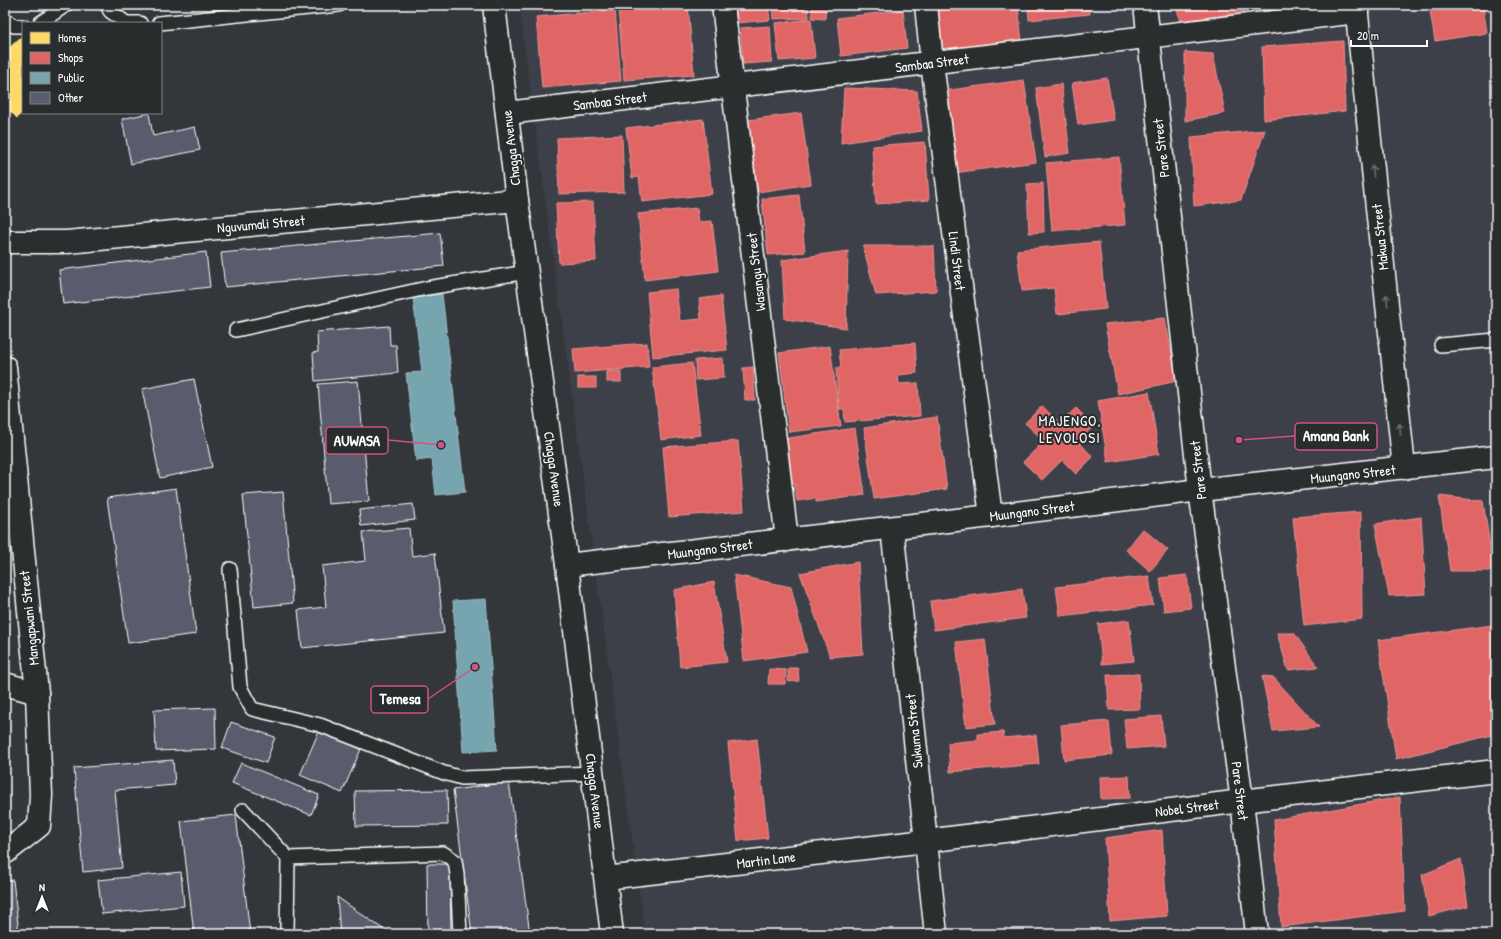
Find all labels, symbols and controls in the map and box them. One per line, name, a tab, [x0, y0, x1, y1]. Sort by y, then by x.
legend	[22, 22, 162, 114]
scale bar	[1351, 22, 1427, 48]
text: 20 m	[1357, 27, 1379, 44]
text: Homes	[58, 29, 86, 46]
text: Shops	[58, 49, 84, 66]
street label: Sambaa Street	[894, 49, 970, 76]
text: Public	[58, 69, 84, 86]
street label: Sambaa Street	[572, 87, 648, 114]
text: Other	[58, 89, 84, 106]
street label: Chagga Avenue	[496, 109, 526, 187]
street label: Pare Street	[1147, 117, 1174, 178]
one-way arrow	[1369, 165, 1377, 178]
street label: Makua Street	[1367, 203, 1392, 271]
street label: Nguvumali Street	[216, 210, 306, 238]
street label: Lindi Street	[944, 230, 971, 292]
street label: Wasangu Street	[741, 231, 771, 312]
one-way arrow	[1383, 294, 1390, 307]
district label: MAJENGO, LEVOLOSI	[1039, 410, 1101, 448]
callout: Amana Bank	[1295, 423, 1377, 450]
one-way arrow	[1396, 423, 1404, 436]
text: Amana Bank	[1303, 425, 1370, 446]
callout: AUWASA	[326, 427, 388, 454]
text: AUWASA	[334, 430, 381, 451]
street label: Chagga Avenue	[539, 430, 569, 508]
street label: Pare Street	[1184, 439, 1211, 500]
street label: Muungano Street	[1310, 460, 1397, 488]
street label: Muungano Street	[988, 496, 1076, 526]
street label: Muungano Street	[666, 534, 754, 564]
street label: Mangapwani Street	[14, 569, 44, 666]
callout: Temesa	[371, 686, 428, 713]
text: Temesa	[379, 688, 421, 709]
street label: Sukuma Street	[900, 693, 927, 769]
street label: Chagga Avenue	[580, 752, 610, 830]
street label: Pare Street	[1227, 761, 1254, 822]
street label: Nobel Street	[1154, 794, 1220, 821]
street label: Martin Lane	[735, 846, 797, 873]
north arrow	[22, 877, 62, 917]
text: N	[39, 880, 45, 894]

